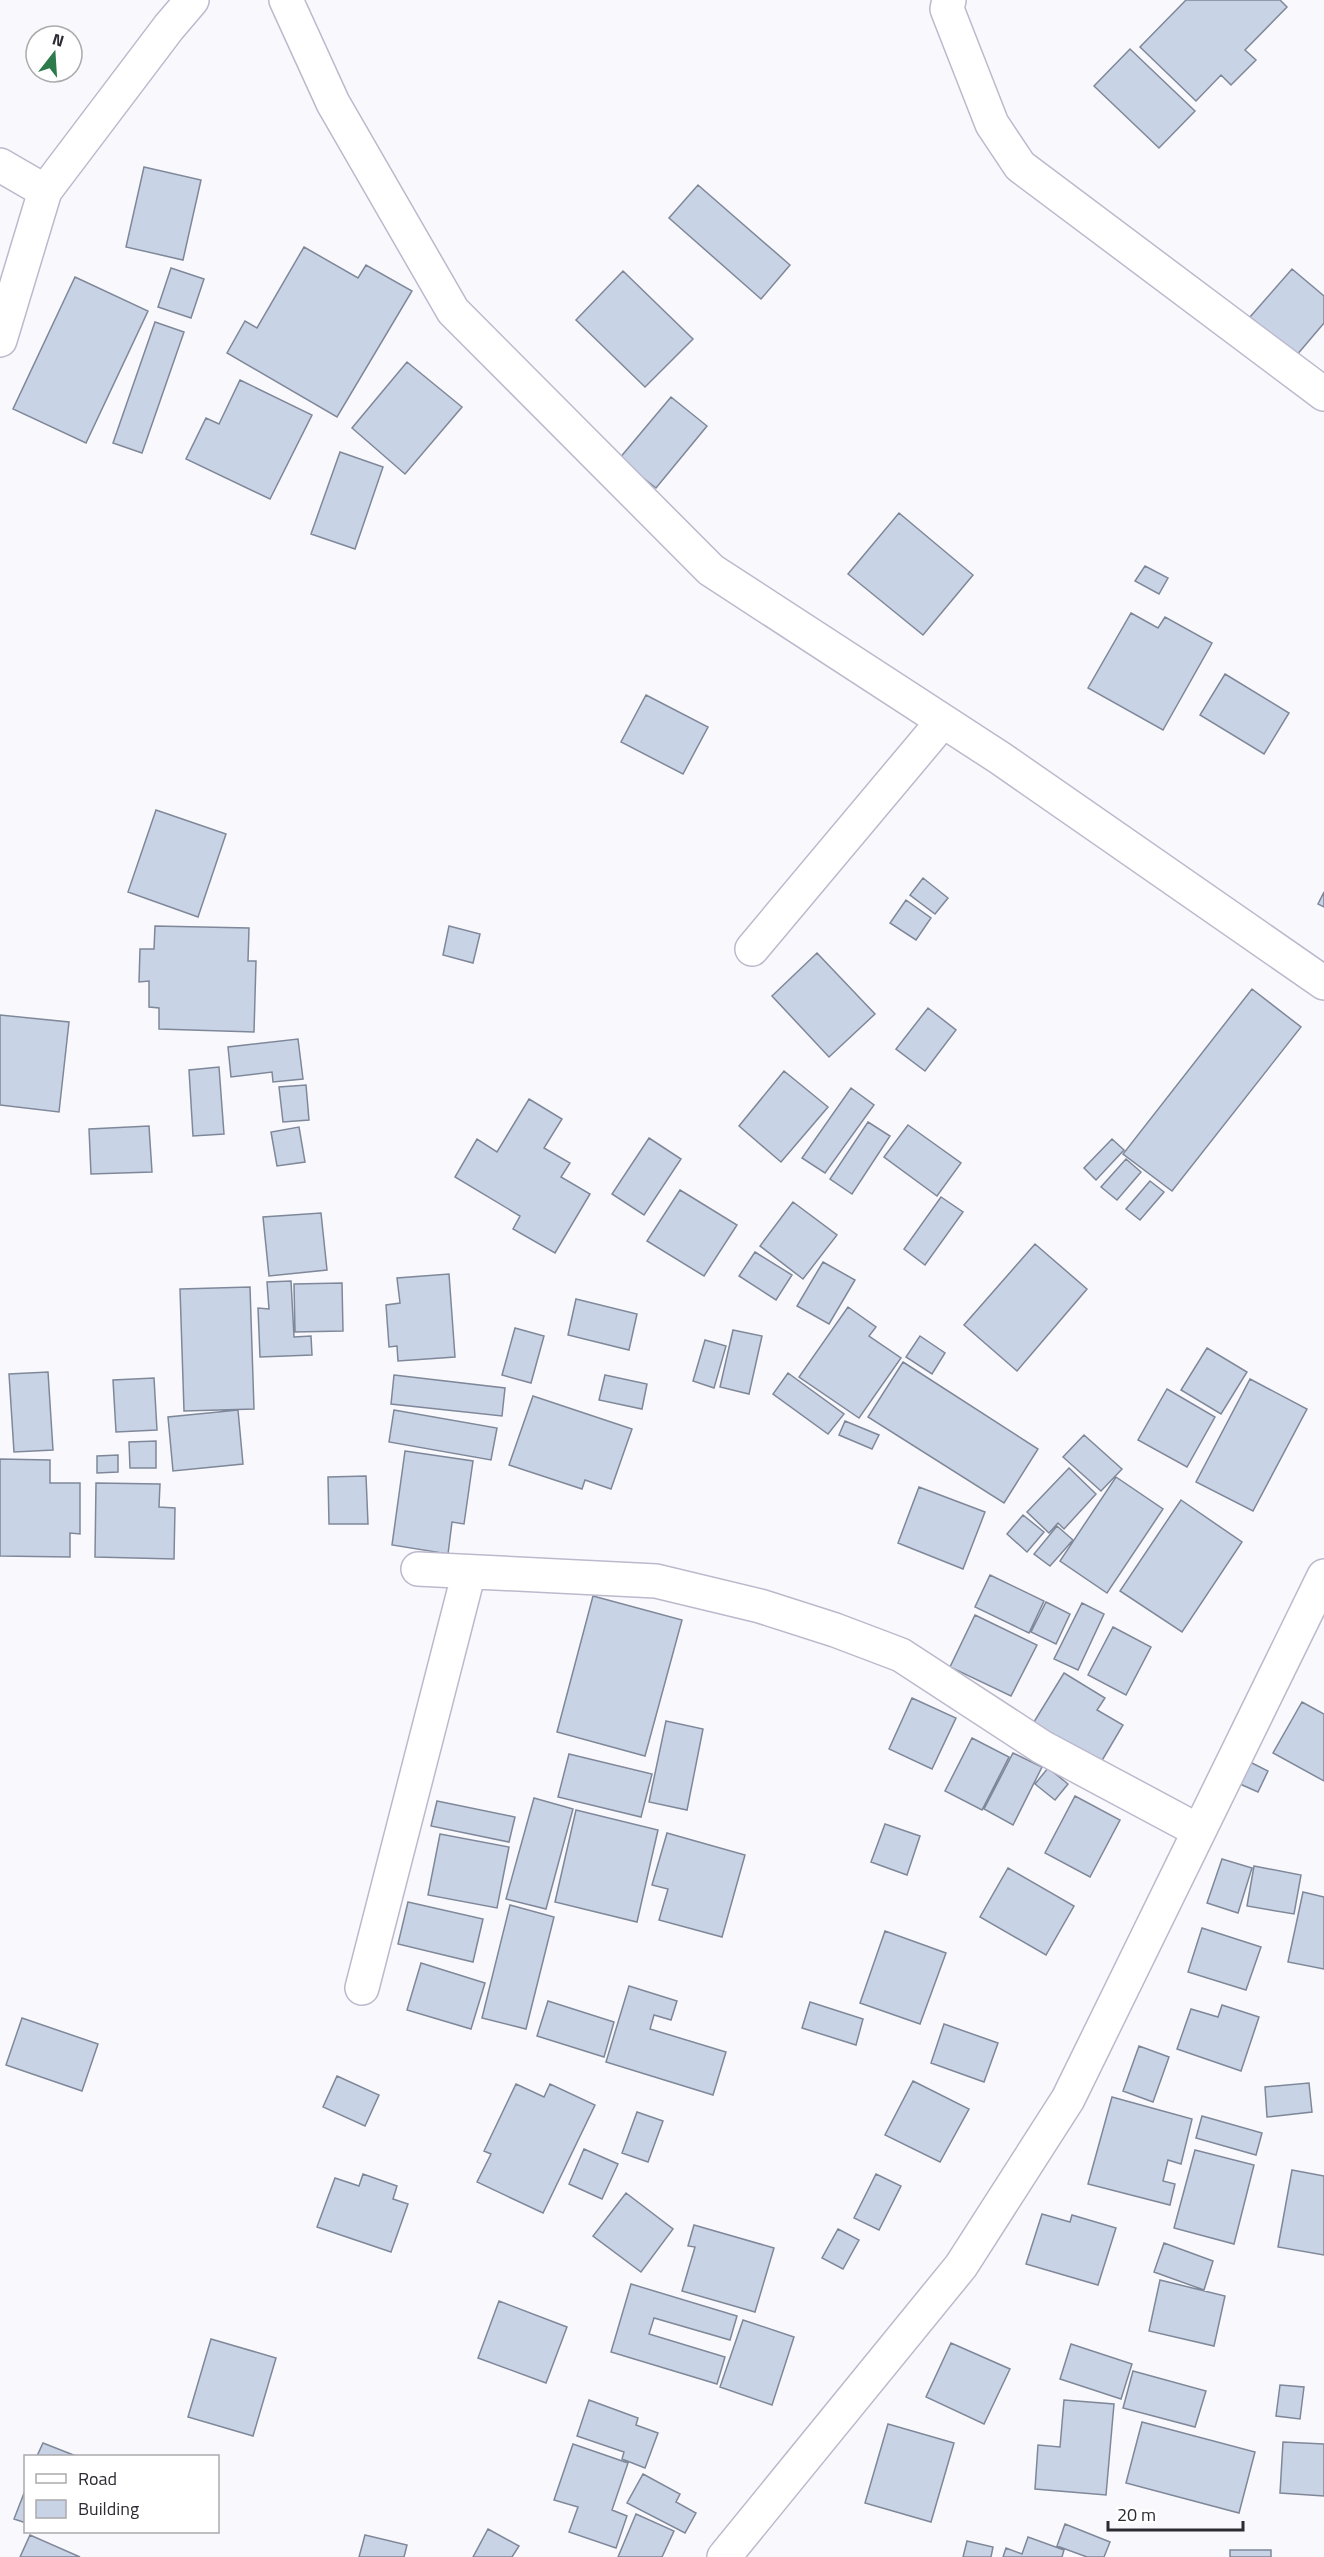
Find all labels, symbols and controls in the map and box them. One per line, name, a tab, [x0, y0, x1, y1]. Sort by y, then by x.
north arrow	[24, 24, 84, 84]
text: N	[50, 27, 67, 53]
legend	[24, 2455, 219, 2533]
text: Road	[78, 2465, 117, 2492]
scale bar	[1108, 2494, 1243, 2532]
text: Building	[78, 2495, 139, 2522]
text: 20 m	[1117, 2501, 1156, 2528]

